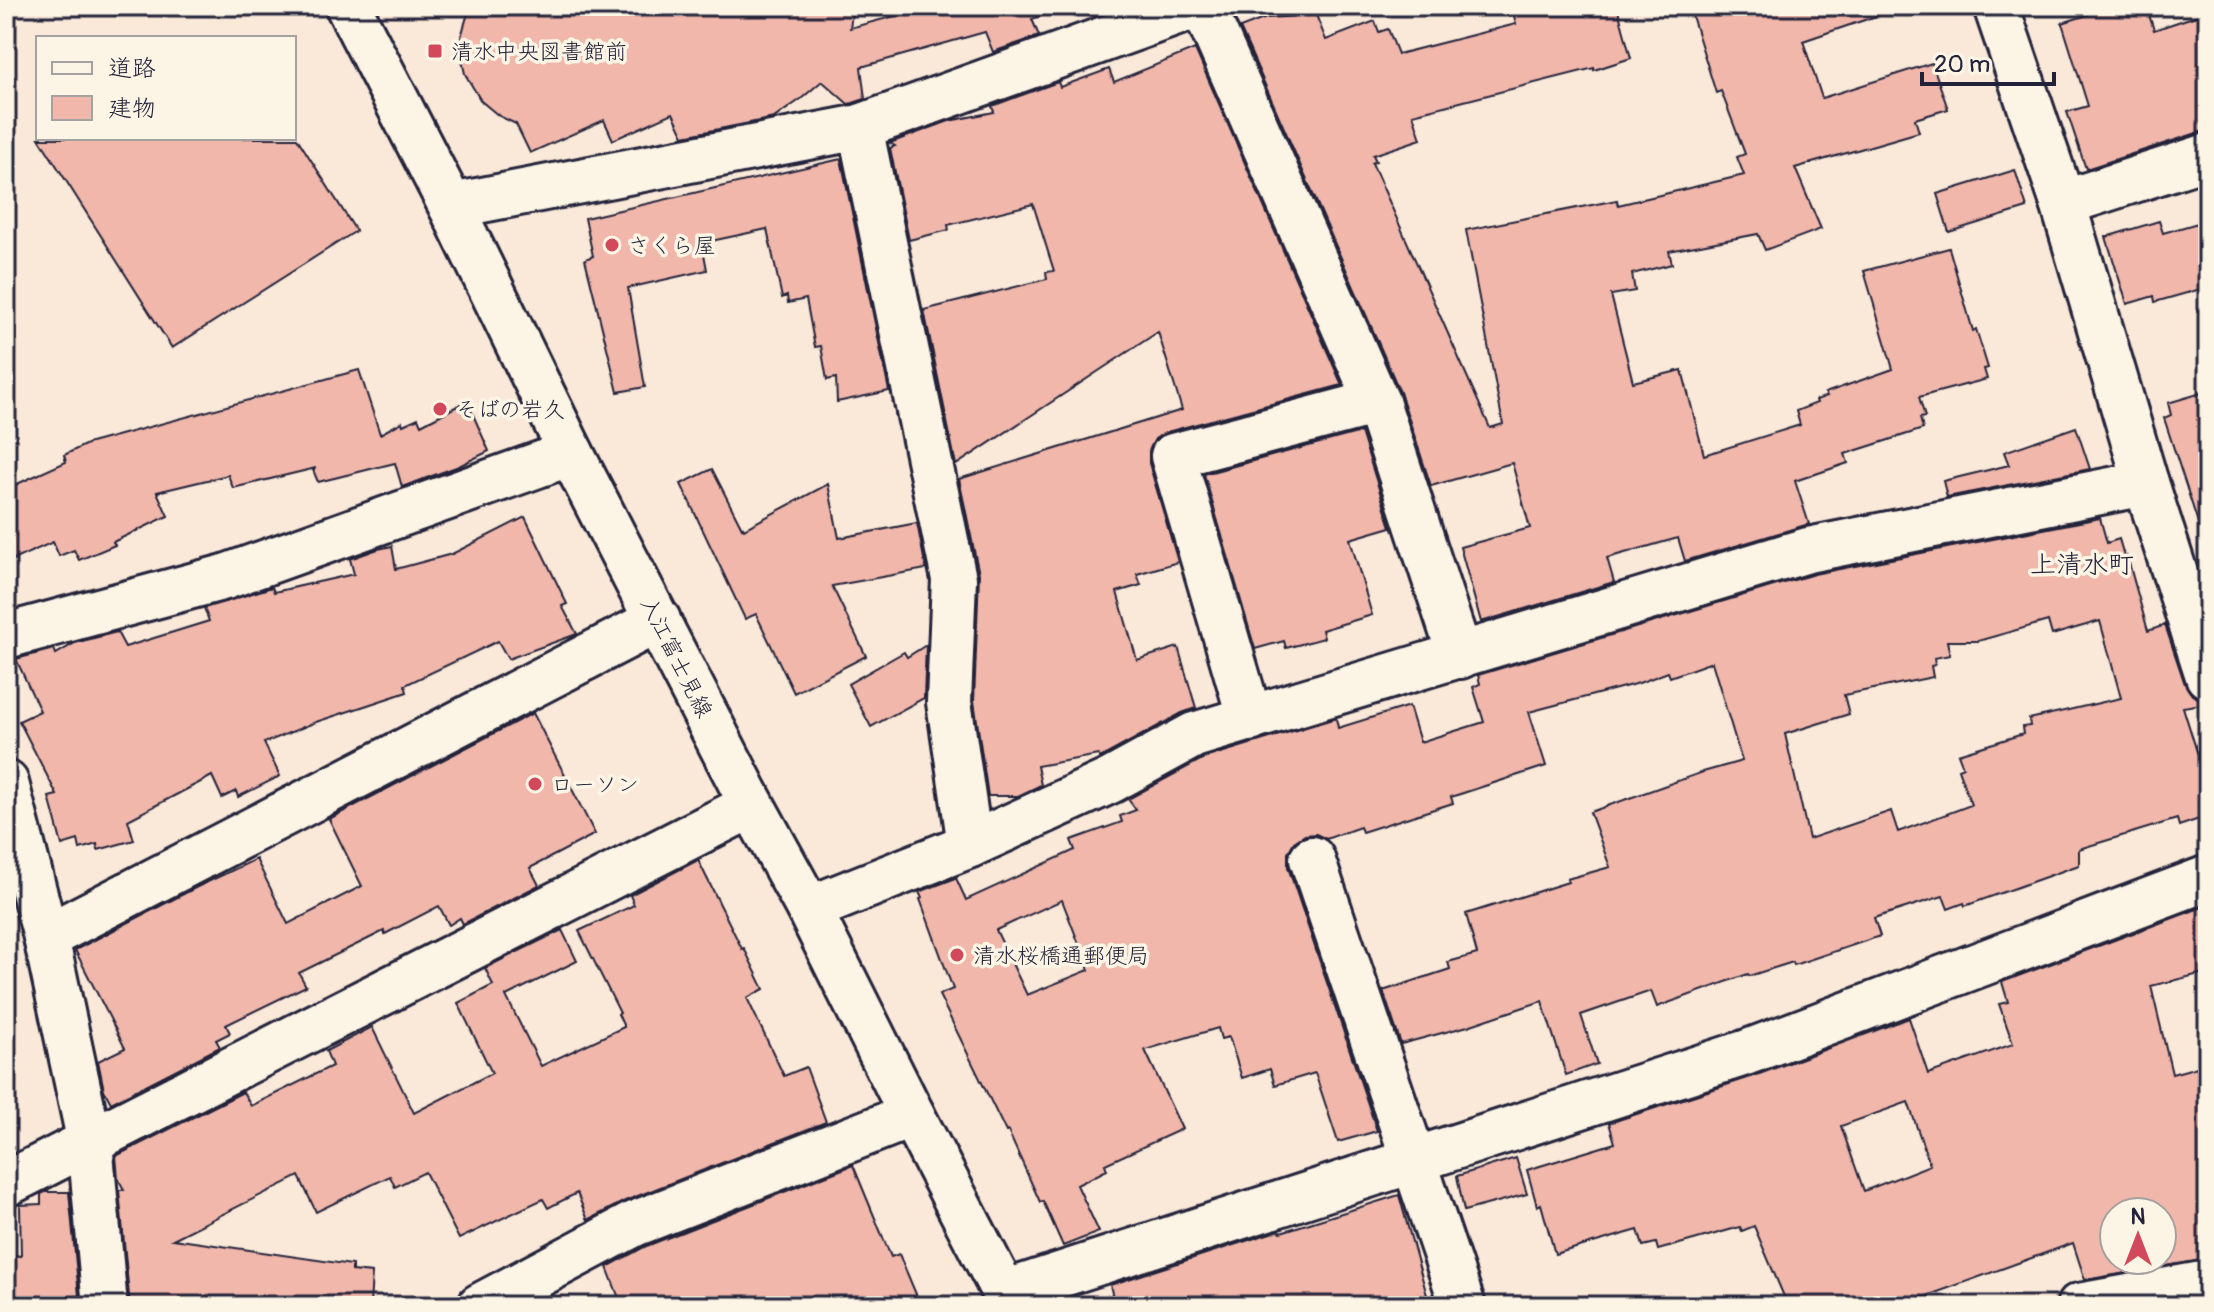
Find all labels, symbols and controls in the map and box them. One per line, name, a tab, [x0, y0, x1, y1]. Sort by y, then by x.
legend	[36, 36, 296, 140]
scale bar	[1922, 36, 2054, 86]
place label: 清水中央図書館前	[451, 38, 627, 66]
marker: 清水中央図書館前	[426, 42, 444, 60]
text: 20 m	[1934, 50, 1990, 79]
text: 道路	[108, 54, 156, 83]
text: 建物	[108, 94, 156, 123]
place label: さくら屋	[628, 232, 716, 260]
marker: さくら屋	[603, 236, 621, 254]
place label: そばの岩久	[456, 396, 565, 424]
marker: そばの岩久	[431, 400, 449, 418]
district label: 上清水町	[2030, 549, 2134, 581]
street label: 入江富士見線	[634, 592, 719, 723]
place label: ローソン	[551, 771, 639, 799]
marker: ローソン	[526, 775, 544, 793]
place label: 清水桜橋通郵便局	[973, 942, 1149, 970]
marker: 清水桜橋通郵便局	[948, 946, 966, 964]
north arrow	[2098, 1196, 2178, 1276]
text: N	[2131, 1203, 2146, 1231]

